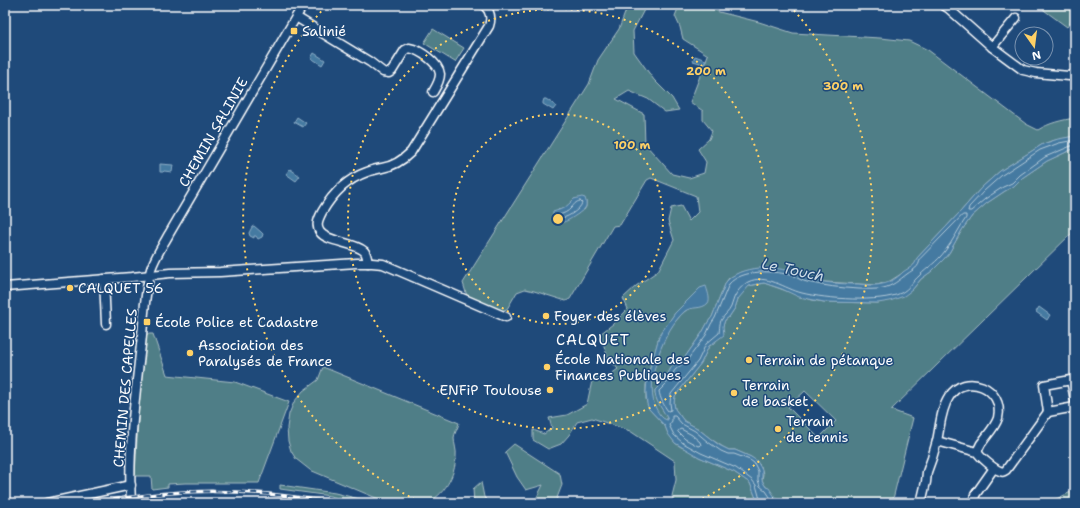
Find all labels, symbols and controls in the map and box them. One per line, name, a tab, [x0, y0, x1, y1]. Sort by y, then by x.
place label: Salinié	[302, 22, 346, 40]
marker: Salinié	[289, 26, 299, 36]
north arrow	[1014, 26, 1054, 66]
text: N	[1030, 47, 1042, 64]
text: 200 m	[686, 63, 726, 79]
street label: CHEMIN SALINIE	[174, 74, 252, 190]
text: 300 m	[823, 78, 863, 94]
text: 100 m	[614, 137, 651, 153]
centre of rings	[551, 212, 565, 226]
water label: Le Touch	[760, 254, 826, 286]
place label: CALQUET 56	[78, 279, 163, 297]
marker: CALQUET 56	[65, 283, 75, 293]
place label: Foyer des élèves	[554, 307, 666, 325]
street label: CHEMIN DES CAPELLES	[109, 308, 141, 468]
marker: Foyer des élèves	[541, 311, 551, 321]
place label: École Police et Cadastre	[155, 313, 319, 331]
marker: École Police et Cadastre	[142, 317, 152, 327]
district label: CALQUET	[556, 330, 630, 350]
place label: Association des Paralysés de France	[198, 336, 333, 370]
marker: Association des Paralysés de France	[185, 348, 195, 358]
place label: École Nationale des Finances Publiques	[555, 350, 690, 384]
place label: Terrain de pétanque	[757, 351, 894, 369]
marker: Terrain de pétanque	[744, 355, 754, 365]
marker: École Nationale des Finances Publiques	[542, 362, 552, 372]
place label: Terrain de basket	[742, 376, 808, 410]
place label: ENFiP Toulouse	[439, 381, 542, 399]
marker: ENFiP Toulouse	[545, 385, 555, 395]
marker: Terrain de basket	[729, 388, 739, 398]
place label: Terrain de tennis	[786, 412, 849, 446]
marker: Terrain de tennis	[773, 424, 783, 434]

